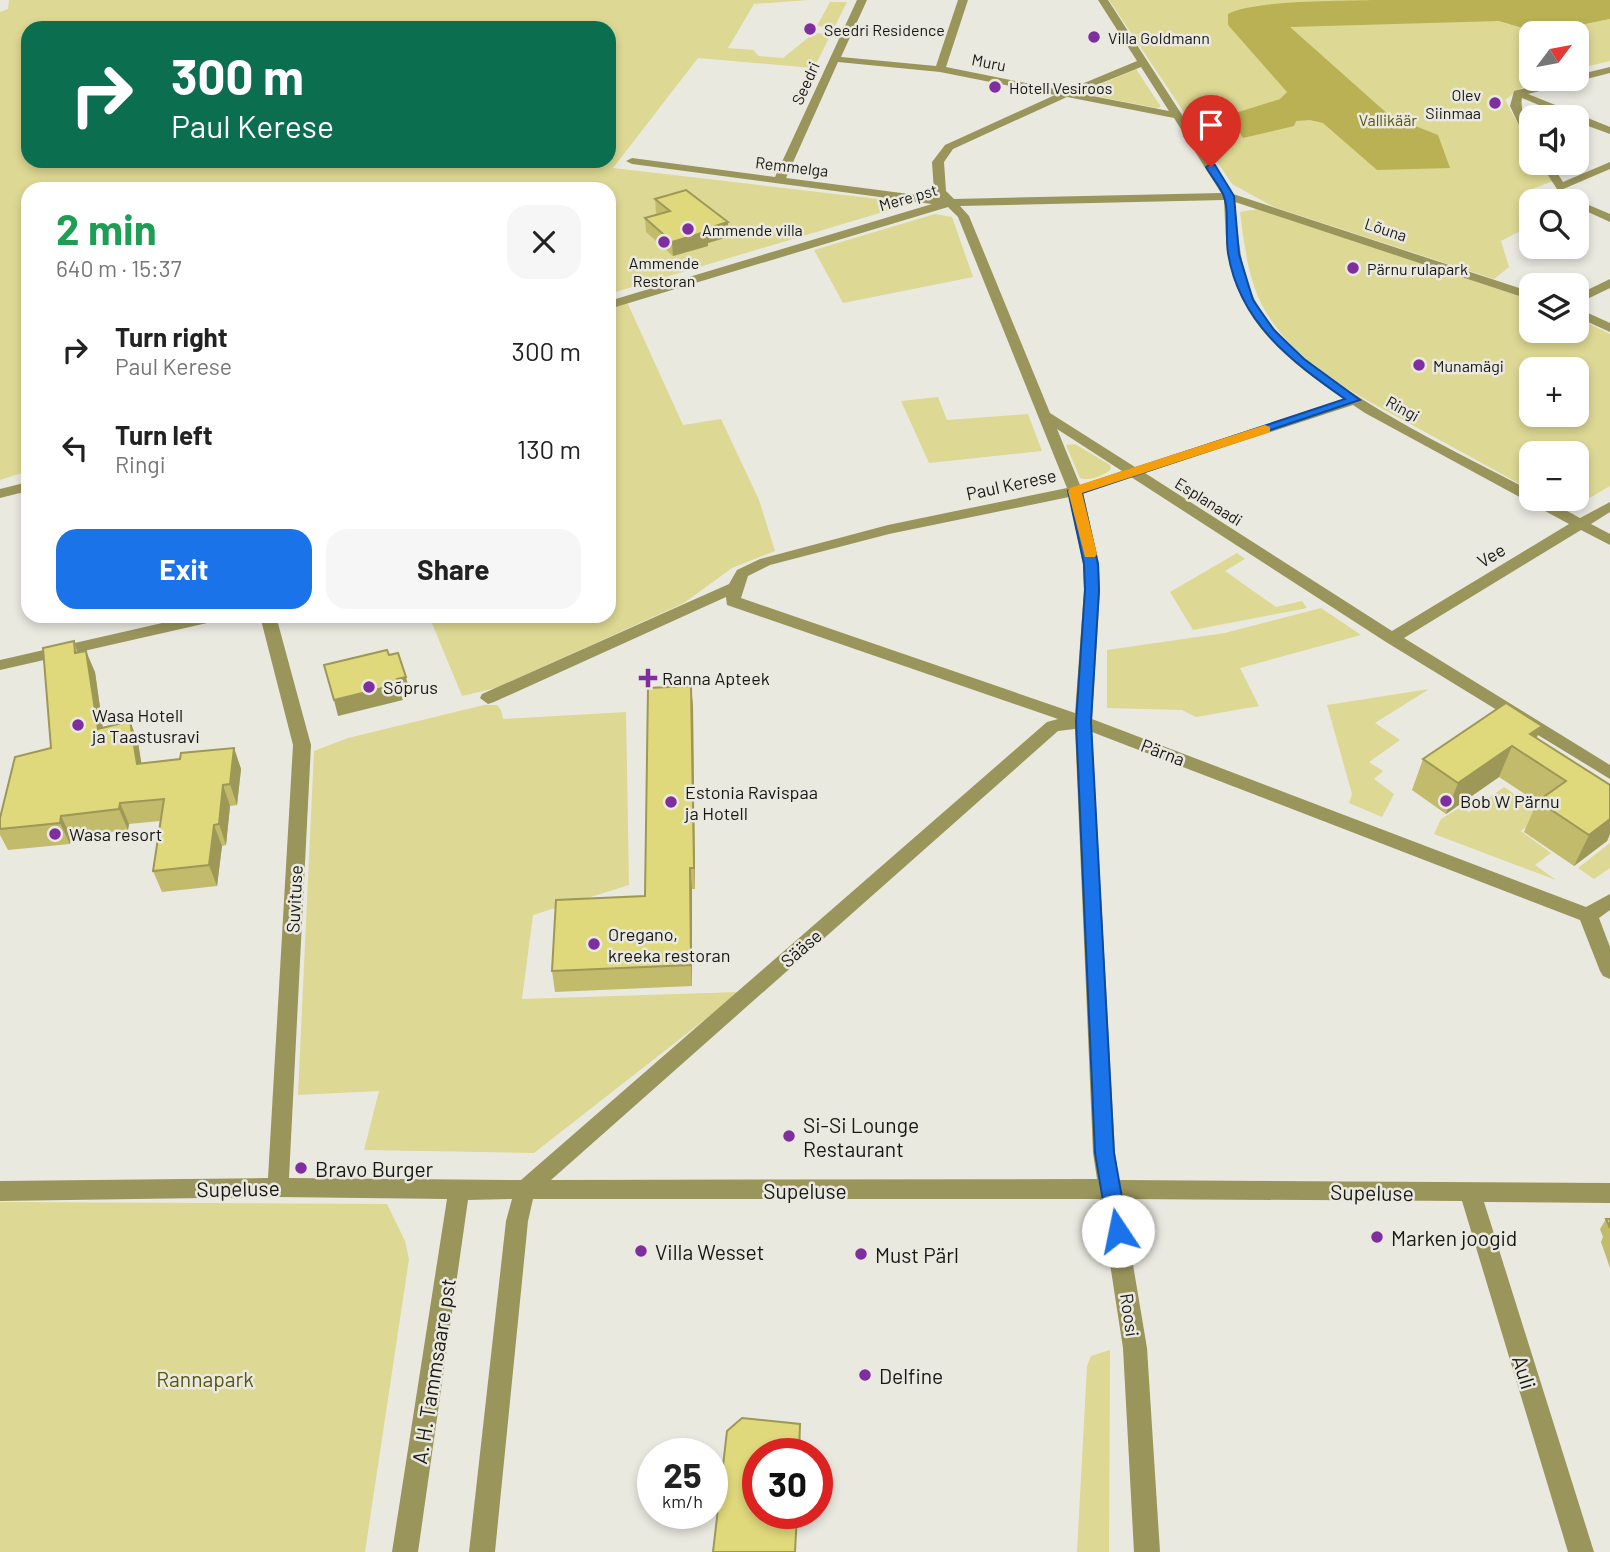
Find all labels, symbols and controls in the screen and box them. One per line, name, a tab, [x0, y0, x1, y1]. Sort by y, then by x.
place label: Seedri Residence	[824, 20, 945, 39]
marker: Seedri Residence	[802, 21, 818, 37]
north arrow	[1519, 21, 1589, 91]
map controls	[1519, 21, 1589, 511]
place label: Villa Goldmann	[1108, 28, 1210, 47]
marker: Villa Goldmann	[1086, 29, 1102, 45]
text: 300 m	[171, 46, 304, 105]
icon: right	[56, 49, 147, 140]
street label: Muru	[970, 49, 1008, 75]
street label: Seedri	[787, 59, 823, 107]
place label: Hotell Vesiroos	[1009, 78, 1112, 97]
marker: Hotell Vesiroos	[987, 79, 1003, 95]
place label: Olev Siinmaa	[1425, 85, 1481, 122]
pin	[1181, 95, 1241, 167]
marker: Olev Siinmaa	[1487, 95, 1503, 111]
button: sound	[1519, 105, 1589, 175]
text: Paul Kerese	[171, 106, 334, 144]
icon: arrive	[1192, 106, 1230, 144]
park label: Vallikäär	[1359, 110, 1417, 129]
street label: Remmelga	[754, 152, 830, 180]
street label: Mere pst	[877, 180, 939, 214]
button: search	[1519, 189, 1589, 259]
text: 2 min	[56, 203, 157, 253]
button: close	[507, 205, 581, 279]
street label: Lõuna	[1363, 213, 1409, 245]
place label: Ammende villa	[702, 220, 803, 239]
marker: Ammende villa	[680, 221, 696, 237]
marker: Ammende Restoran	[656, 234, 672, 250]
place label: Ammende Restoran	[629, 253, 699, 290]
text: 640 m · 15:37	[56, 254, 182, 282]
place label: Pärnu rulapark	[1367, 259, 1468, 278]
marker: Pärnu rulapark	[1345, 260, 1361, 276]
button: layers	[1519, 273, 1589, 343]
text: Turn right	[115, 321, 228, 352]
icon: right	[56, 331, 94, 369]
text: 300 m	[512, 335, 581, 366]
text: Paul Kerese	[115, 352, 232, 380]
place label: Munamägi	[1433, 356, 1504, 375]
marker: Munamägi	[1411, 357, 1427, 373]
button: +	[1519, 357, 1589, 427]
street label: Ringi	[1383, 391, 1423, 425]
text: Turn left	[115, 419, 213, 450]
icon: left	[56, 429, 94, 467]
text: 130 m	[517, 433, 581, 464]
button: −	[1519, 441, 1589, 511]
text: Ringi	[115, 450, 166, 478]
street label: Paul Kerese	[964, 464, 1058, 504]
street label: Esplanaadi	[1172, 473, 1246, 529]
button: Exit	[56, 529, 312, 609]
button: Share	[326, 529, 581, 609]
street label: Vee	[1473, 538, 1509, 572]
place label: Ranna Apteek	[662, 667, 770, 689]
marker: Ranna Apteek	[640, 670, 656, 686]
place label: Sõprus	[383, 676, 438, 698]
marker: Sõprus	[361, 679, 377, 695]
place label: Wasa Hotell ja Taastusravi	[91, 704, 200, 747]
marker: Wasa Hotell ja Taastusravi	[70, 717, 86, 733]
street label: Pärna	[1138, 734, 1188, 770]
place label: Estonia Ravispaa ja Hotell	[684, 781, 818, 824]
place label: Bob W Pärnu	[1460, 790, 1560, 812]
marker: Bob W Pärnu	[1438, 793, 1454, 809]
marker: Estonia Ravispaa ja Hotell	[663, 794, 679, 810]
place label: Wasa resort	[69, 823, 162, 845]
marker: Wasa resort	[47, 826, 63, 842]
street label: Suvituse	[281, 865, 307, 933]
place label: Oregano, kreeka restoran	[608, 923, 730, 966]
street label: Sääse	[776, 924, 826, 972]
marker: Oregano, kreeka restoran	[586, 936, 602, 952]
place label: Si-Si Lounge Restaurant	[803, 1112, 919, 1161]
marker: Si-Si Lounge Restaurant	[781, 1128, 797, 1144]
place label: Bravo Burger	[315, 1156, 434, 1181]
marker: Bravo Burger	[293, 1160, 309, 1176]
street label: Supeluse	[196, 1175, 280, 1201]
street label: Supeluse	[763, 1178, 847, 1203]
street label: Supeluse	[1330, 1179, 1414, 1205]
position arrow	[1081, 1194, 1155, 1268]
place label: Marken joogid	[1391, 1225, 1517, 1250]
marker: Marken joogid	[1369, 1229, 1385, 1245]
place label: Villa Wesset	[655, 1239, 764, 1264]
place label: Must Pärl	[875, 1242, 959, 1267]
marker: Villa Wesset	[633, 1243, 649, 1259]
marker: Must Pärl	[853, 1246, 869, 1262]
street label: A. H. Tammsaare pst	[406, 1276, 460, 1466]
street label: Roosi	[1116, 1292, 1144, 1338]
street label: Auli	[1508, 1352, 1542, 1392]
place label: Delfine	[879, 1363, 943, 1388]
park label: Rannapark	[156, 1366, 254, 1391]
marker: Delfine	[857, 1367, 873, 1383]
speed limit sign: 30	[742, 1438, 833, 1529]
text: 25	[663, 1453, 702, 1495]
text: km/h	[662, 1490, 703, 1512]

